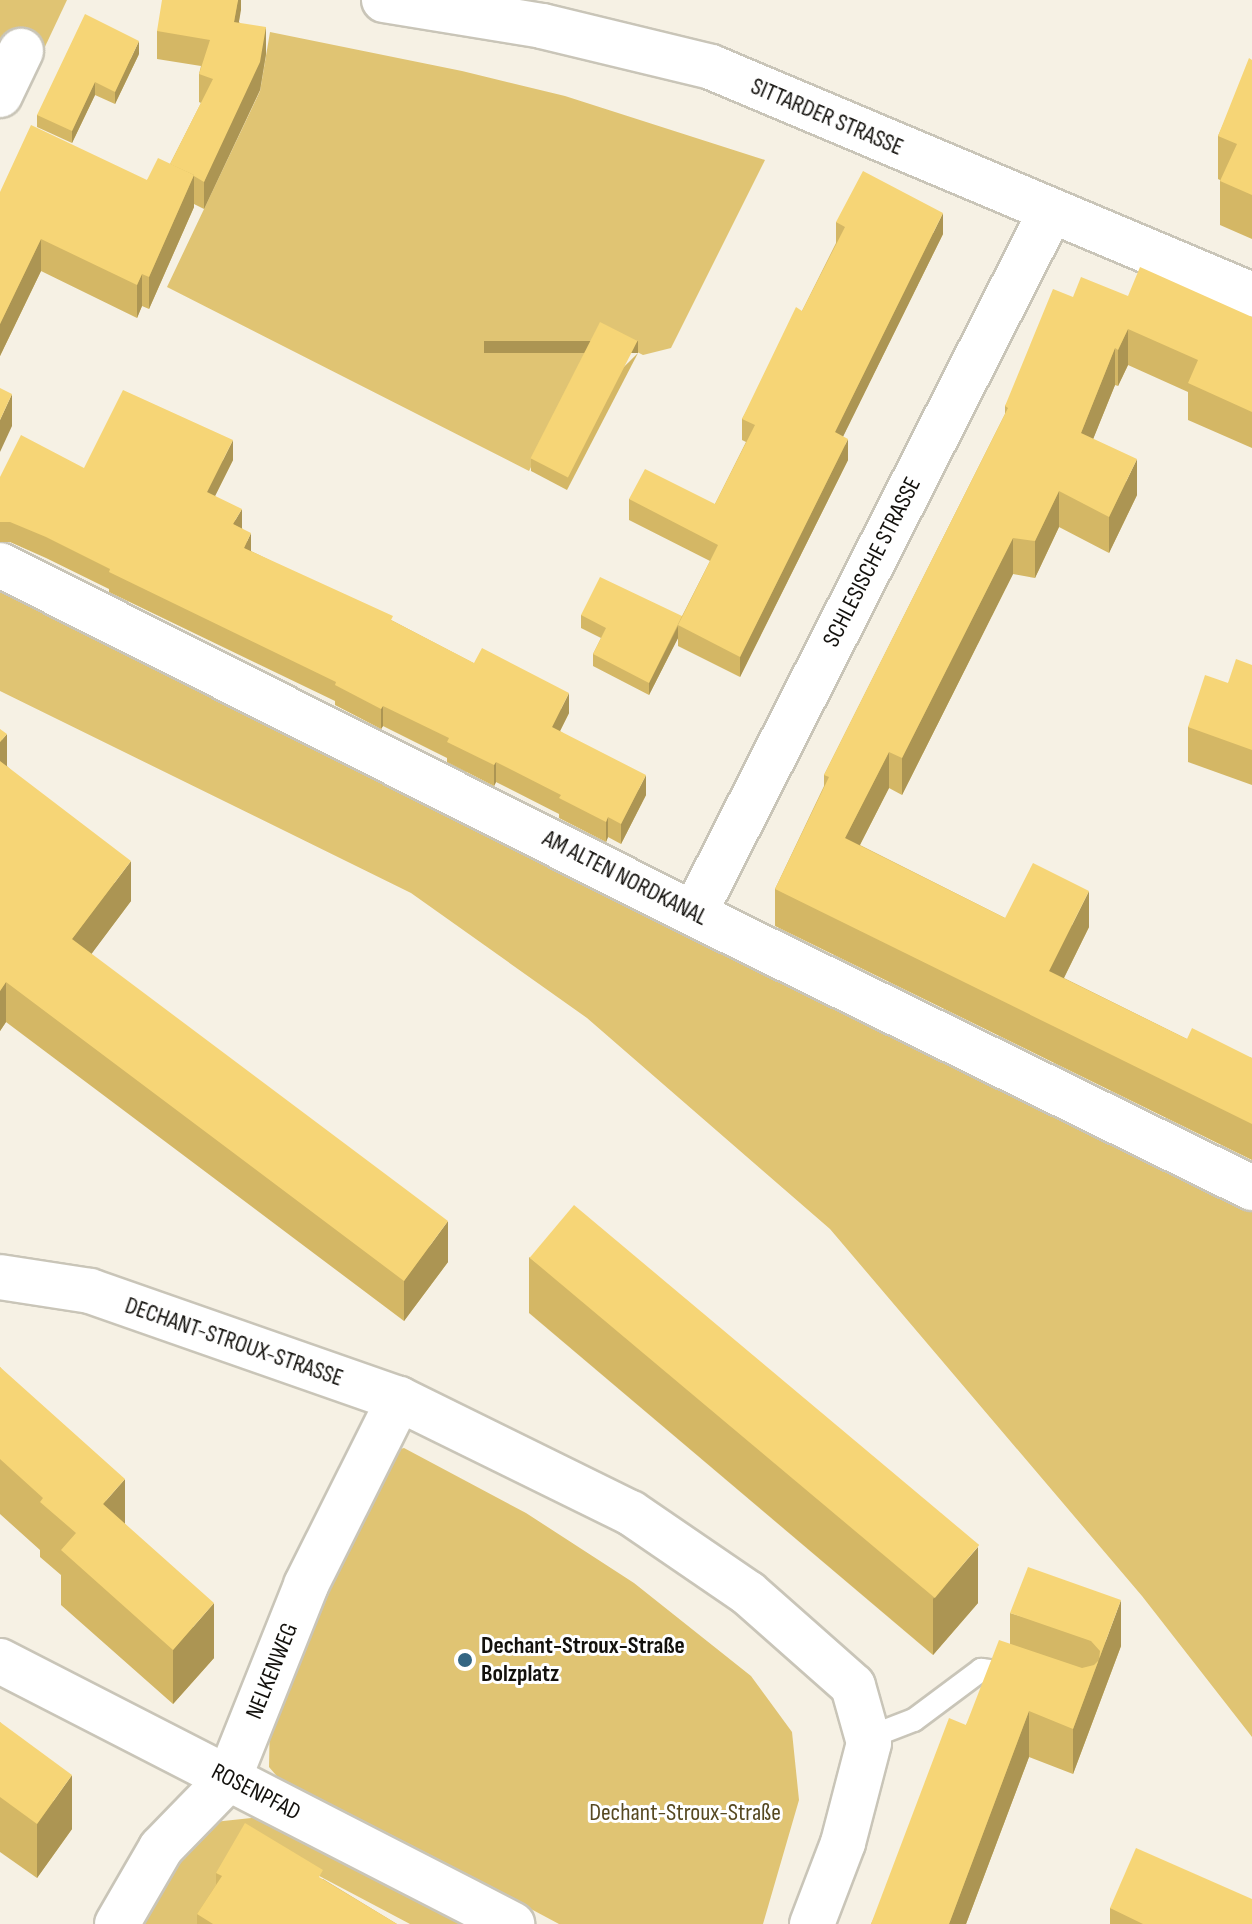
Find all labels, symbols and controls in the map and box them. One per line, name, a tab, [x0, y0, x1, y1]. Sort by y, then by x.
street label: SITTARDER STRASSE	[746, 72, 908, 162]
street label: SCHLESISCHE STRASSE	[817, 472, 927, 652]
street label: AM ALTEN NORDKANAL	[538, 824, 712, 932]
street label: DECHANT-STROUX-STRASSE	[121, 1291, 347, 1393]
street label: NELKENWEG	[240, 1619, 304, 1723]
place label: Dechant-Stroux-Straße Bolzplatz	[481, 1632, 685, 1688]
marker: Dechant-Stroux-Straße Bolzplatz	[456, 1651, 474, 1669]
street label: ROSENPFAD	[207, 1757, 305, 1827]
park label: Dechant-Stroux-Straße	[589, 1799, 781, 1827]

